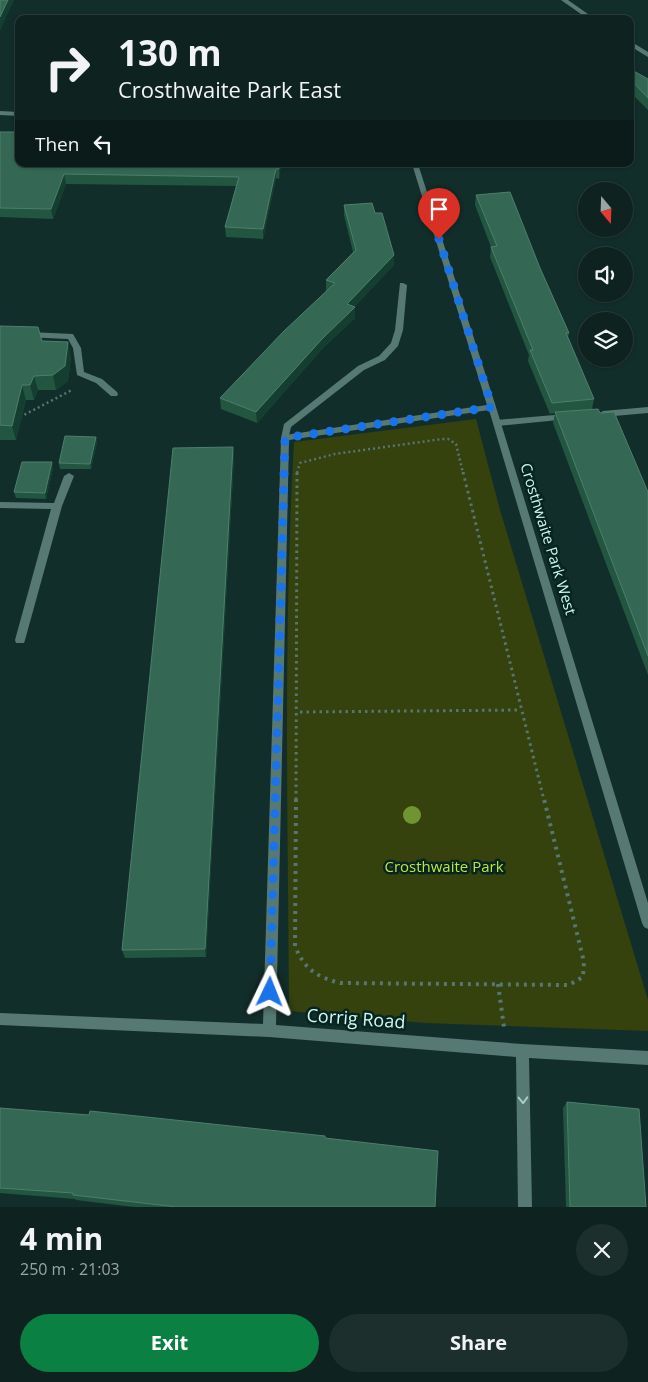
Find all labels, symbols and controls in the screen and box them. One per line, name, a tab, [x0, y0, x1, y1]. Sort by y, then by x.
text: 130 m	[118, 29, 222, 76]
icon: right	[35, 35, 100, 100]
text: Crosthwaite Park East	[118, 74, 341, 104]
icon: left	[89, 130, 117, 158]
text: Then	[35, 131, 79, 157]
north arrow	[578, 182, 632, 238]
map controls	[578, 182, 633, 367]
pin	[418, 188, 460, 239]
icon: arrive	[425, 195, 453, 223]
button: sound	[578, 247, 633, 302]
button: layers	[578, 312, 633, 367]
street label: Crosthwaite Park West	[516, 460, 582, 617]
park label: Crosthwaite Park	[384, 856, 504, 876]
position arrow	[243, 965, 295, 1017]
street label: Corrig Road	[306, 1003, 406, 1033]
one-way arrow	[518, 1096, 528, 1104]
text: 4 min	[20, 1218, 103, 1259]
button: close	[576, 1224, 628, 1276]
text: 250 m · 21:03	[20, 1258, 120, 1280]
button: Exit	[20, 1314, 319, 1372]
button: Share	[329, 1314, 628, 1372]

